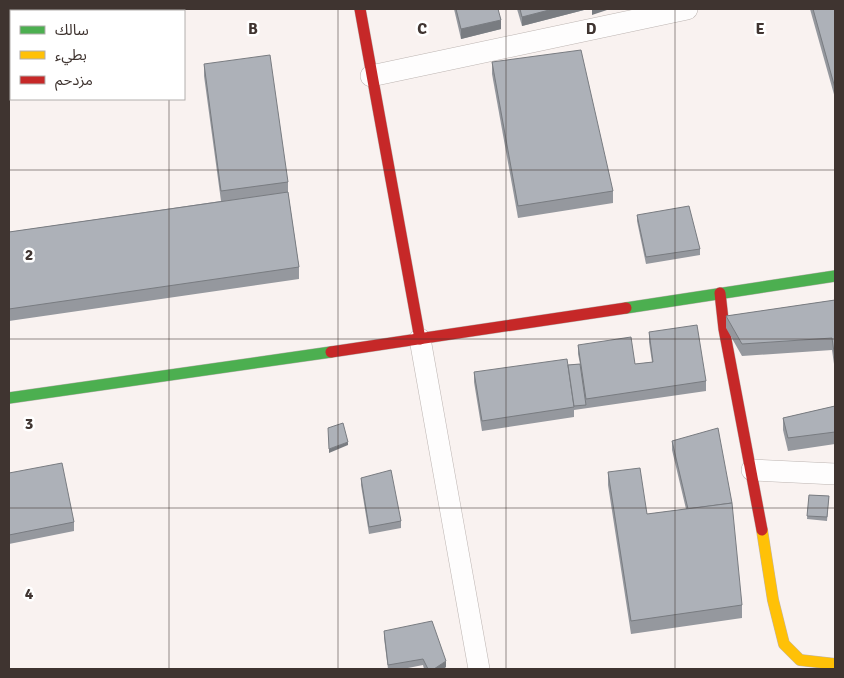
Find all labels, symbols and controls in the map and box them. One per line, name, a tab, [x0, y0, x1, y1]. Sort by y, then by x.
legend	[10, 10, 185, 100]
text: B	[248, 19, 258, 39]
text: C	[417, 19, 427, 39]
text: D	[586, 19, 597, 39]
text: E	[755, 19, 765, 39]
text: سالك	[55, 21, 89, 39]
text: بطيء	[55, 46, 87, 66]
text: مزدحم	[55, 71, 93, 91]
text: 2	[25, 245, 33, 265]
text: 3	[25, 414, 33, 434]
text: 4	[25, 584, 34, 604]

